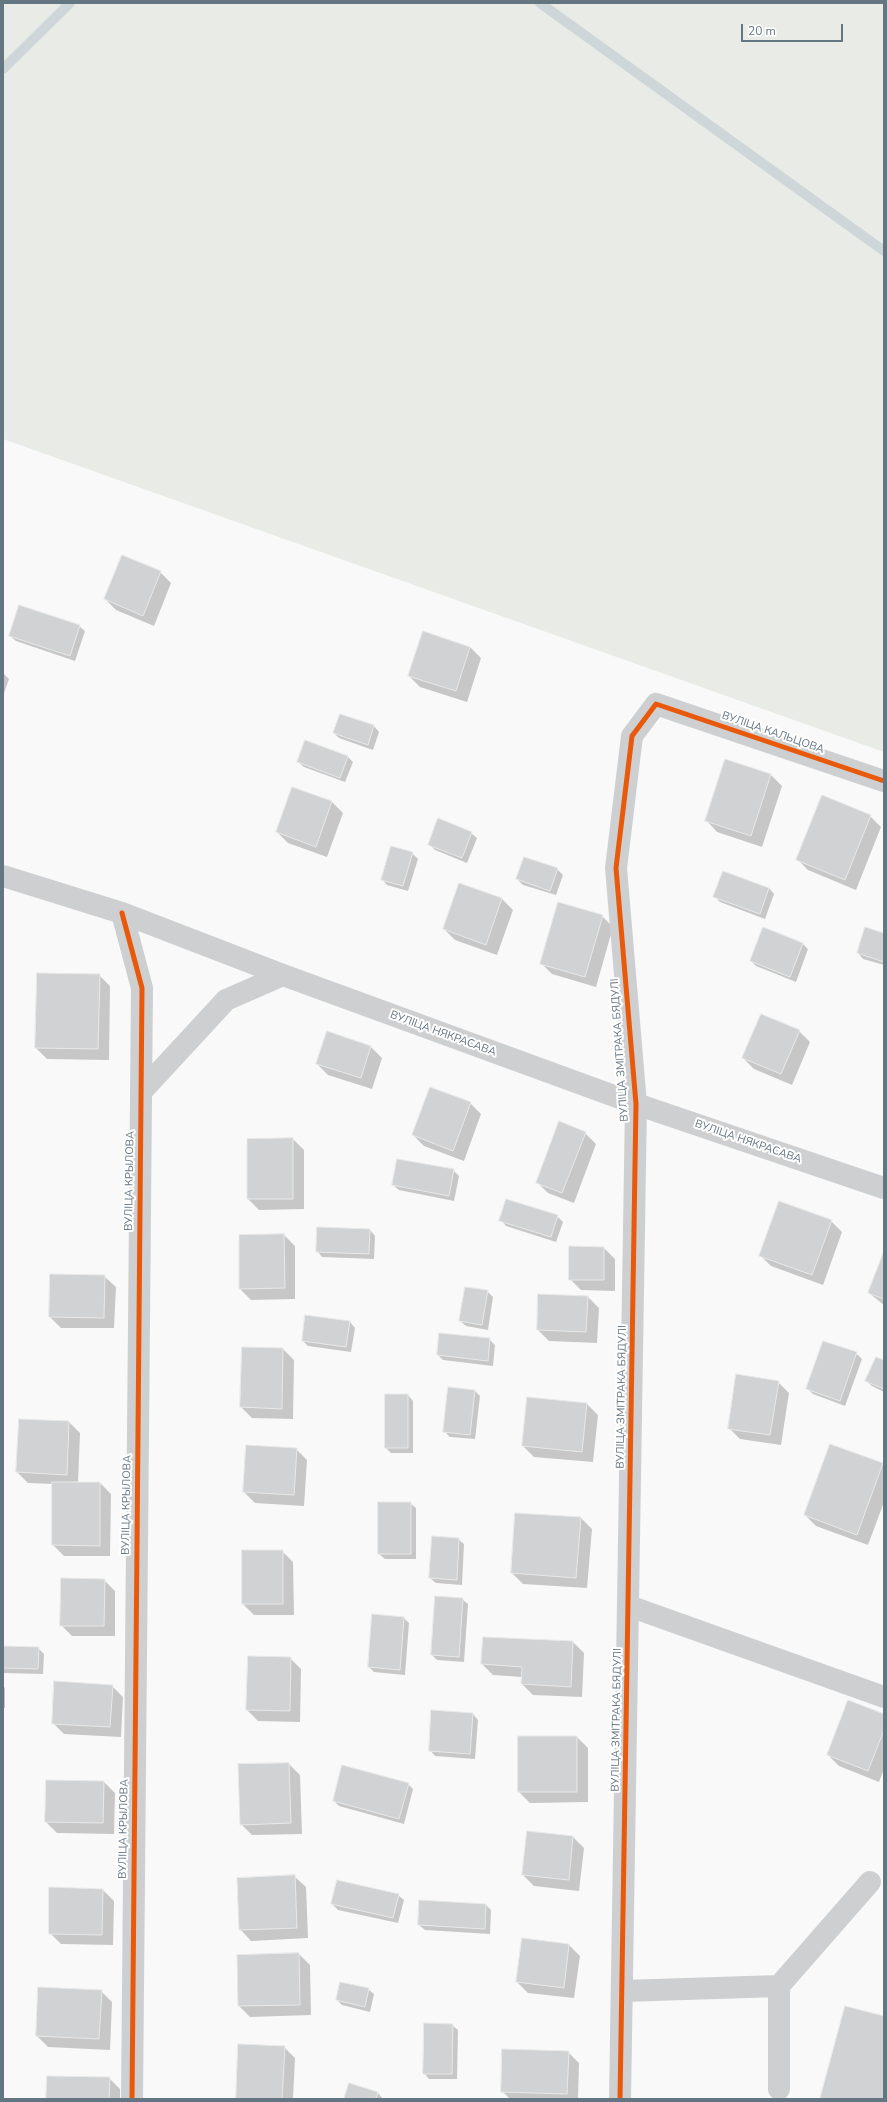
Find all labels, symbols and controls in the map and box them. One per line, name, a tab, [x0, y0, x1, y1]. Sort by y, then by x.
scale bar	[743, 16, 845, 42]
text: 20 m	[748, 23, 776, 39]
street label: ВУЛІЦА КАЛЬЦОВА	[720, 709, 826, 757]
street label: ВУЛІЦА ЗМІТРАКА БЯДУЛІ	[608, 978, 632, 1122]
street label: ВУЛІЦА НЯКРАСАВА	[388, 1009, 498, 1059]
street label: ВУЛІЦА НЯКРАСАВА	[693, 1118, 803, 1166]
street label: ВУЛІЦА КРЫЛОВА	[123, 1131, 137, 1231]
street label: ВУЛІЦА ЗМІТРАКА БЯДУЛІ	[614, 1325, 630, 1469]
street label: ВУЛІЦА КРЫЛОВА	[120, 1455, 134, 1555]
street label: ВУЛІЦА ЗМІТРАКА БЯДУЛІ	[609, 1648, 625, 1792]
street label: ВУЛІЦА КРЫЛОВА	[117, 1779, 131, 1879]

